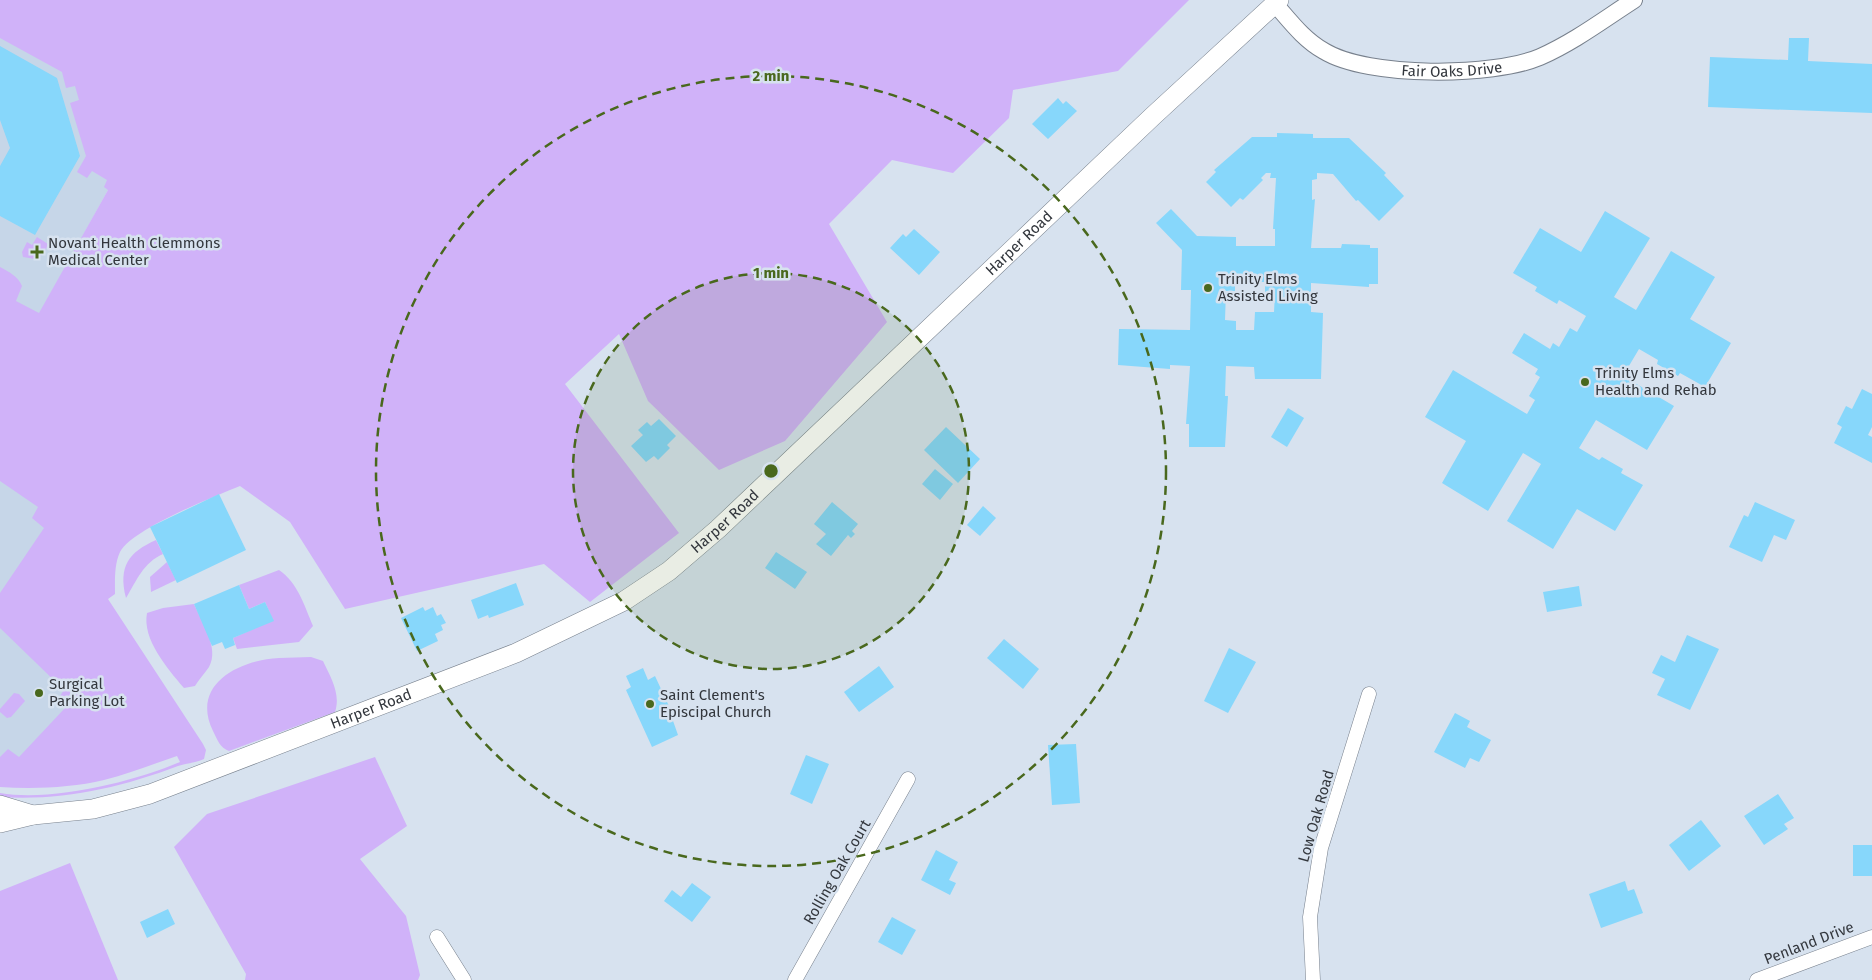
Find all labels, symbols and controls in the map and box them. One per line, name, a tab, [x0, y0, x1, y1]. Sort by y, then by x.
street label: Fair Oaks Drive	[1401, 58, 1503, 81]
text: 2 min	[753, 67, 789, 85]
street label: Harper Road	[982, 207, 1056, 279]
place label: Novant Health Clemmons Medical Center	[48, 234, 220, 269]
marker: Novant Health Clemmons Medical Center	[30, 245, 44, 259]
text: 1 min	[753, 264, 789, 282]
place label: Trinity Elms Assisted Living	[1218, 270, 1318, 305]
marker: Trinity Elms Assisted Living	[1202, 282, 1214, 294]
place label: Trinity Elms Health and Rehab	[1595, 364, 1717, 399]
marker: Trinity Elms Health and Rehab	[1579, 376, 1591, 388]
centre of rings	[762, 462, 780, 480]
street label: Harper Road	[687, 486, 763, 557]
place label: Surgical Parking Lot	[49, 675, 125, 710]
street label: Harper Road	[328, 685, 414, 733]
place label: Saint Clement's Episcipal Church	[660, 686, 772, 721]
marker: Surgical Parking Lot	[33, 687, 45, 699]
marker: Saint Clement's Episcipal Church	[644, 698, 656, 710]
street label: Low Oak Road	[1294, 768, 1338, 864]
street label: Rolling Oak Court	[800, 816, 875, 928]
street label: Penland Drive	[1762, 918, 1856, 968]

